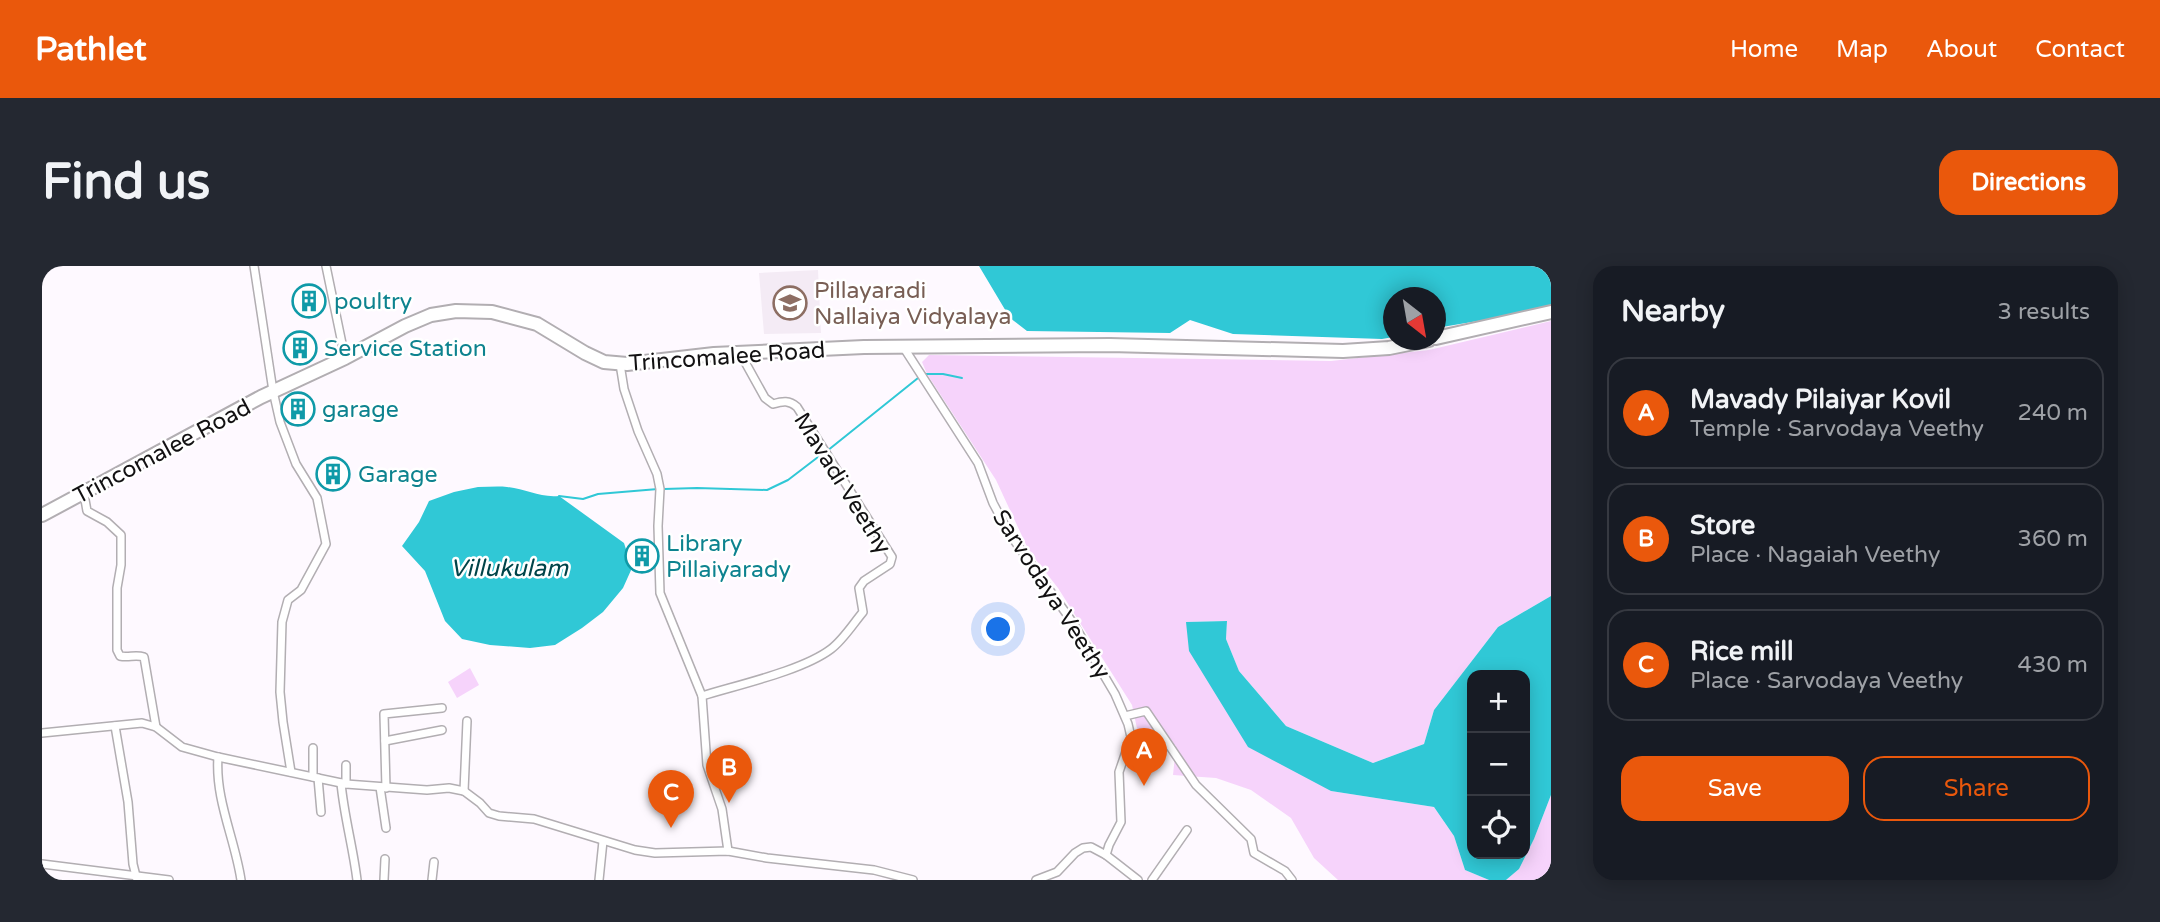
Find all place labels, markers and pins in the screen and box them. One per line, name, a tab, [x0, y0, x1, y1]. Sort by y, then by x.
place label: Pillayaradi Nallaiya Vidyalaya	[814, 277, 1011, 331]
building icon: poultry	[290, 282, 328, 320]
school or university icon: Pillayaradi Nallaiya Vidyalaya	[771, 284, 809, 322]
place label: poultry	[334, 288, 412, 316]
building icon: Service Station	[281, 329, 319, 367]
place label: Service Station	[324, 335, 487, 363]
building icon: garage	[279, 390, 317, 428]
place label: garage	[322, 396, 399, 424]
building icon: Garage	[314, 455, 352, 493]
place label: Garage	[358, 461, 438, 489]
place label: Library Pillaiyarady	[666, 530, 791, 584]
building icon: Library Pillaiyarady	[623, 537, 661, 575]
pin: A	[1121, 728, 1167, 786]
pin: B	[706, 745, 752, 803]
pin: C	[648, 770, 694, 828]

